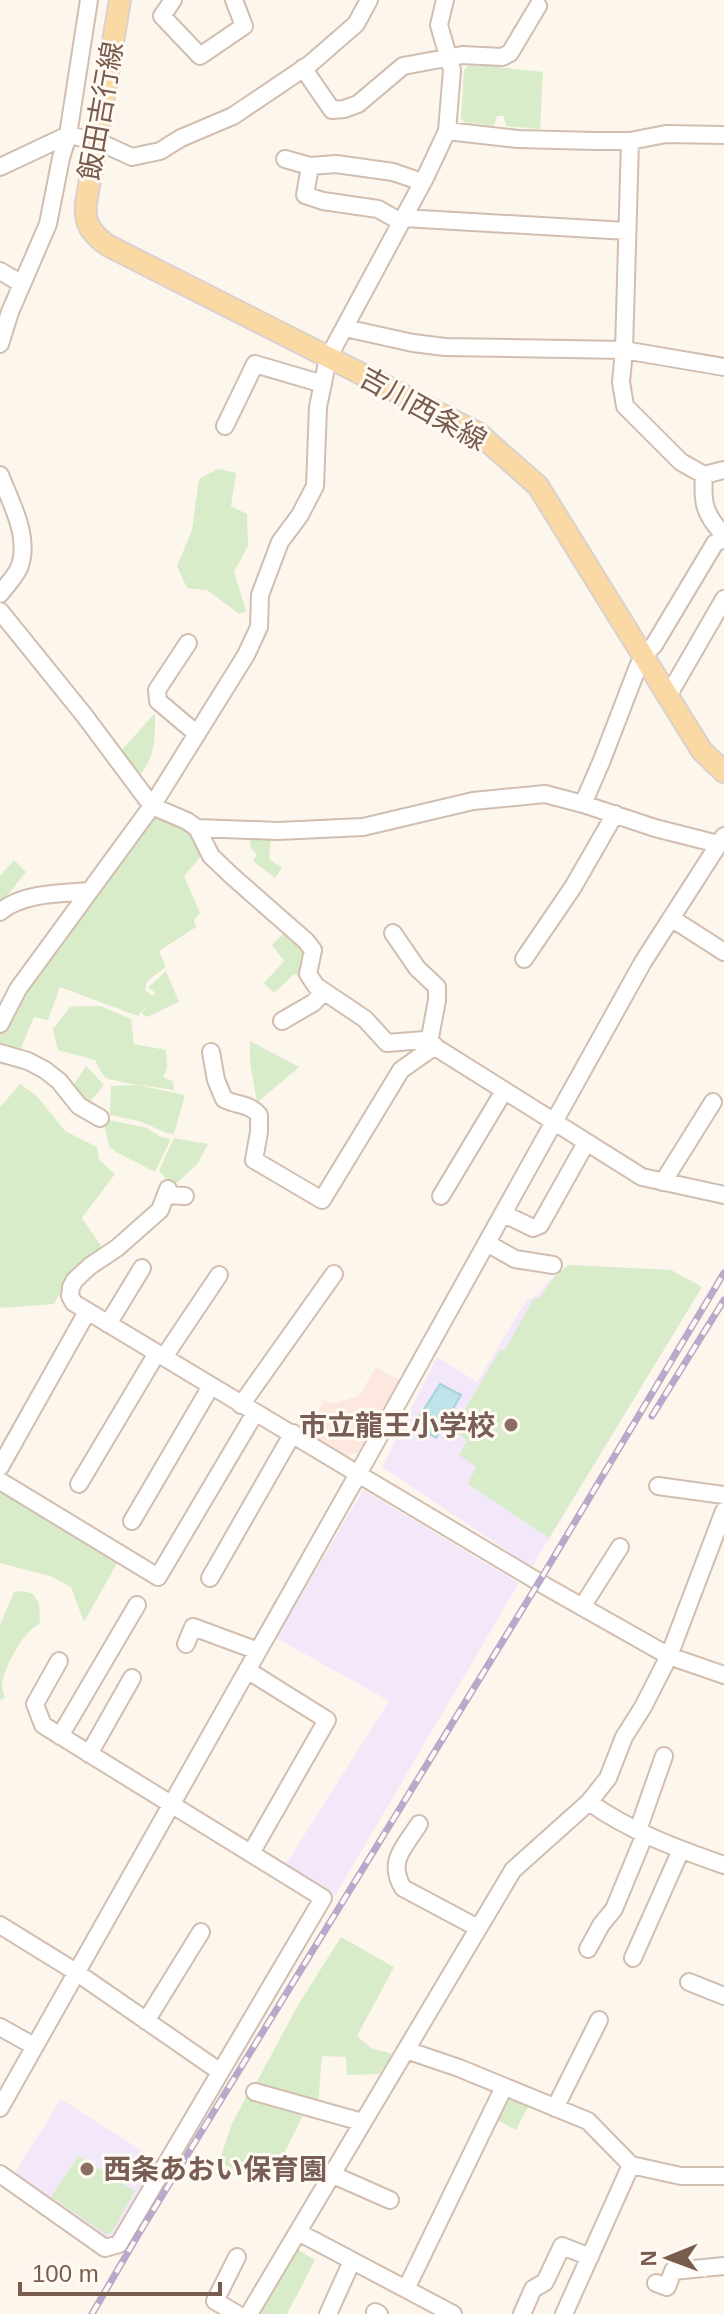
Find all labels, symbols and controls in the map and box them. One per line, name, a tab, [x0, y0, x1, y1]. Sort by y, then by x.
street label: 飯田吉行線	[74, 39, 128, 183]
street label: 吉川西条線	[354, 362, 492, 456]
place label: 市立龍王小学校	[299, 1410, 495, 1441]
marker: 市立龍王小学校	[502, 1416, 520, 1434]
place label: 西条あおい保育園	[103, 2154, 327, 2185]
marker: 西条あおい保育園	[78, 2160, 96, 2178]
north arrow	[628, 2218, 708, 2298]
scale bar	[20, 2246, 220, 2296]
text: N	[636, 2250, 661, 2267]
text: 100 m	[32, 2260, 99, 2287]

